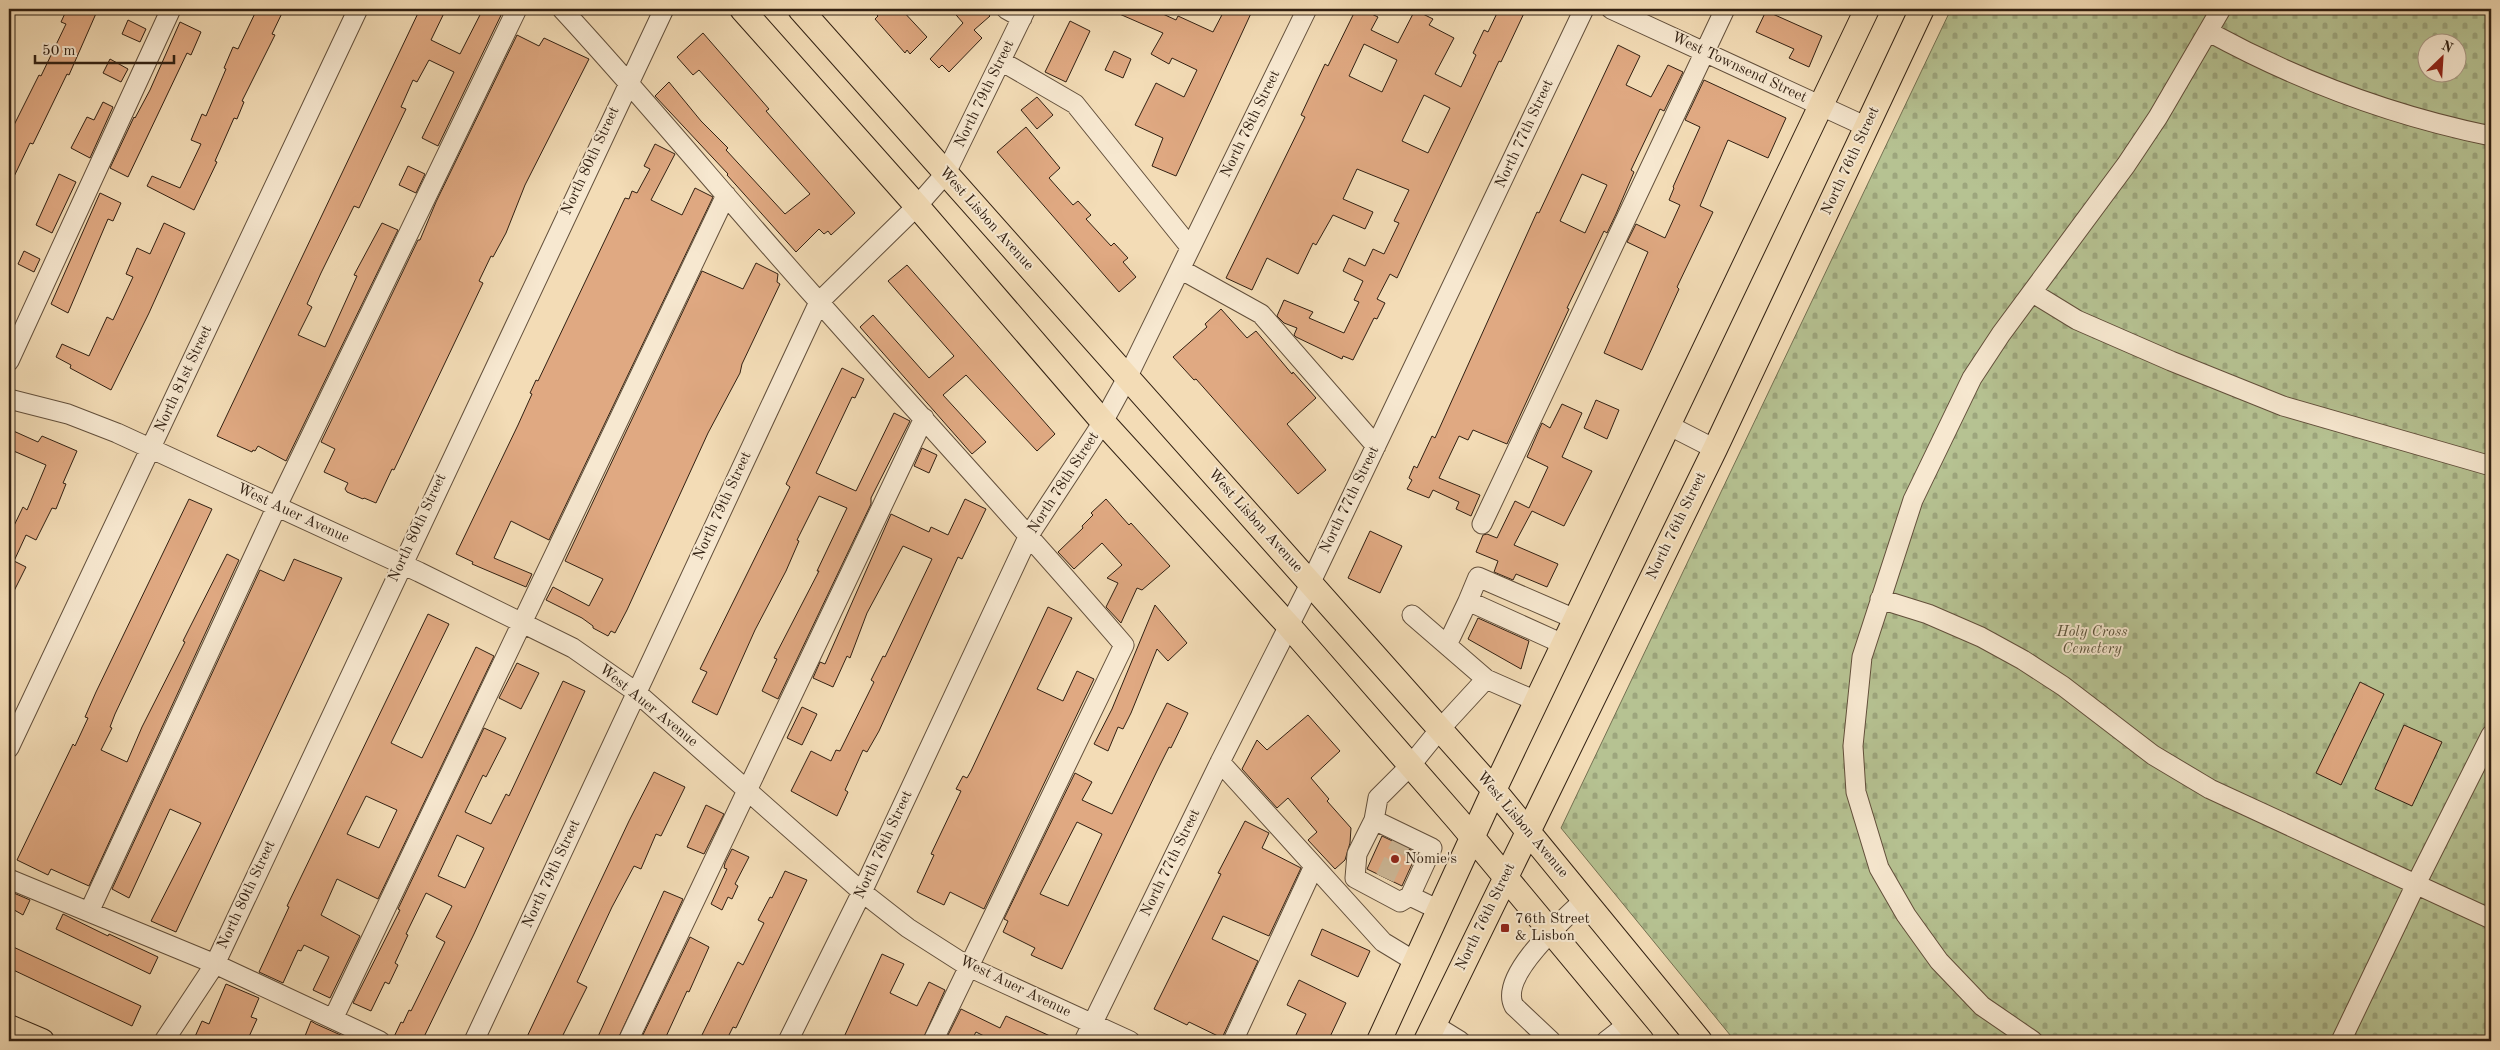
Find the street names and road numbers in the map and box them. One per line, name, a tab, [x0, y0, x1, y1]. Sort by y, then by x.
street label: West Townsend Street	[1669, 30, 1809, 106]
street label: North 79th Street	[953, 38, 1017, 150]
street label: North 78th Street	[1219, 68, 1283, 180]
street label: North 77th Street	[1493, 78, 1557, 190]
street label: North 80th Street	[559, 105, 623, 217]
street label: North 76th Street	[1819, 105, 1883, 217]
street label: West Lisbon Avenue	[936, 165, 1036, 274]
street label: North 81st Street	[153, 323, 215, 435]
street label: North 78th Street	[1026, 430, 1102, 536]
street label: North 77th Street	[1318, 444, 1382, 556]
street label: North 79th Street	[691, 450, 755, 562]
street label: West Lisbon Avenue	[1205, 467, 1305, 576]
street label: North 76th Street	[1645, 470, 1709, 582]
street label: North 80th Street	[386, 472, 450, 584]
street label: West Auer Avenue	[235, 481, 351, 547]
street label: West Auer Avenue	[596, 662, 700, 750]
street label: West Lisbon Avenue	[1473, 769, 1571, 881]
street label: North 78th Street	[852, 789, 916, 901]
street label: North 77th Street	[1139, 807, 1203, 919]
street label: North 79th Street	[520, 818, 584, 930]
street label: North 80th Street	[215, 839, 279, 951]
street label: North 76th Street	[1454, 861, 1518, 973]
street label: West Auer Avenue	[957, 954, 1073, 1020]

